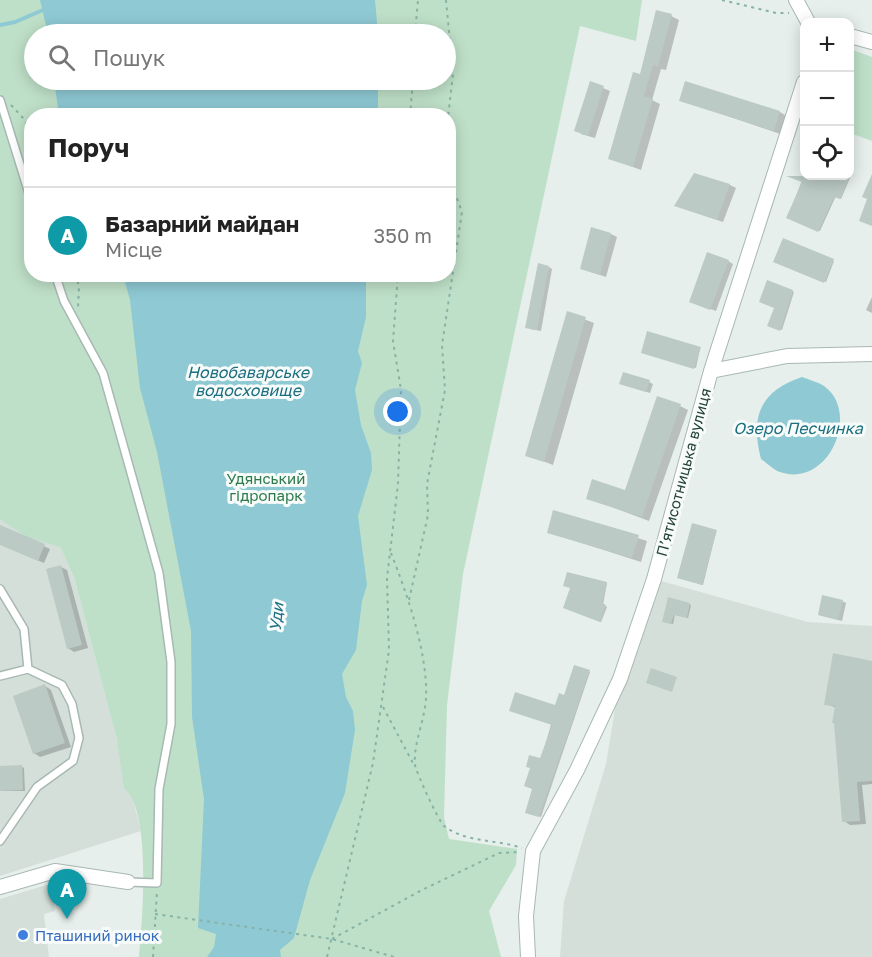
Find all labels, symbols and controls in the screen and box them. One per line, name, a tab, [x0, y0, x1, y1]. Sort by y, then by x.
map controls	[800, 18, 854, 180]
button: +	[800, 18, 854, 72]
search box	[24, 24, 456, 90]
icon: search	[45, 41, 78, 74]
text: Пошук	[93, 44, 166, 71]
button: −	[800, 72, 854, 126]
button: locate	[800, 126, 854, 180]
text: Поруч	[48, 132, 129, 163]
text: Базарний майдан	[105, 210, 299, 237]
text: A	[60, 223, 75, 247]
text: 350 m	[374, 223, 432, 247]
text: Місце	[105, 237, 162, 261]
water label: Новобаварське водосховище	[187, 362, 311, 400]
street label: П’ятисотницька вулиця	[652, 386, 714, 558]
your location	[383, 397, 412, 426]
water label: Озеро Песчинка	[733, 418, 864, 438]
park label: Удянський гідропарк	[227, 469, 305, 504]
water label: Уди	[265, 600, 288, 632]
pin: A	[48, 870, 86, 919]
place label: Пташиний ринок	[35, 926, 160, 944]
marker: Пташиний ринок	[16, 928, 30, 942]

